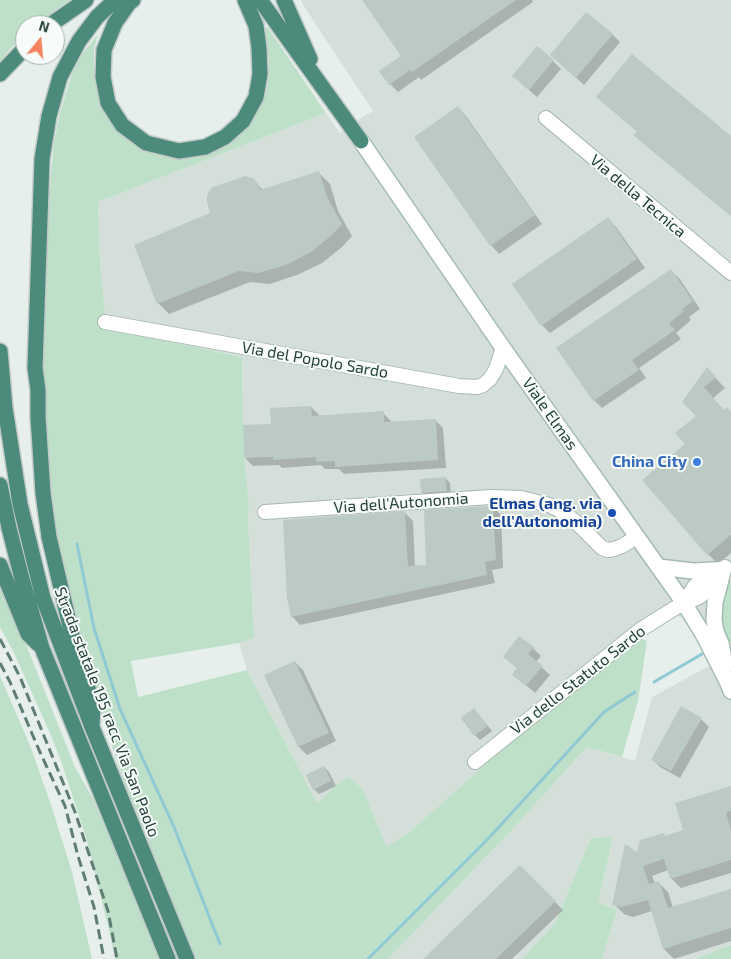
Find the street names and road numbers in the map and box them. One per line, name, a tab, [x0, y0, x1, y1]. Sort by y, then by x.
street label: Via della Tecnica	[586, 150, 690, 242]
street label: Via del Popolo Sardo	[240, 338, 390, 382]
street label: Viale Elmas	[518, 374, 582, 454]
street label: Via dell'Autonomia	[333, 489, 469, 517]
street label: Strada statale 195 racc Via San Paolo	[50, 584, 164, 840]
street label: Via dello Statuto Sardo	[507, 621, 649, 739]

